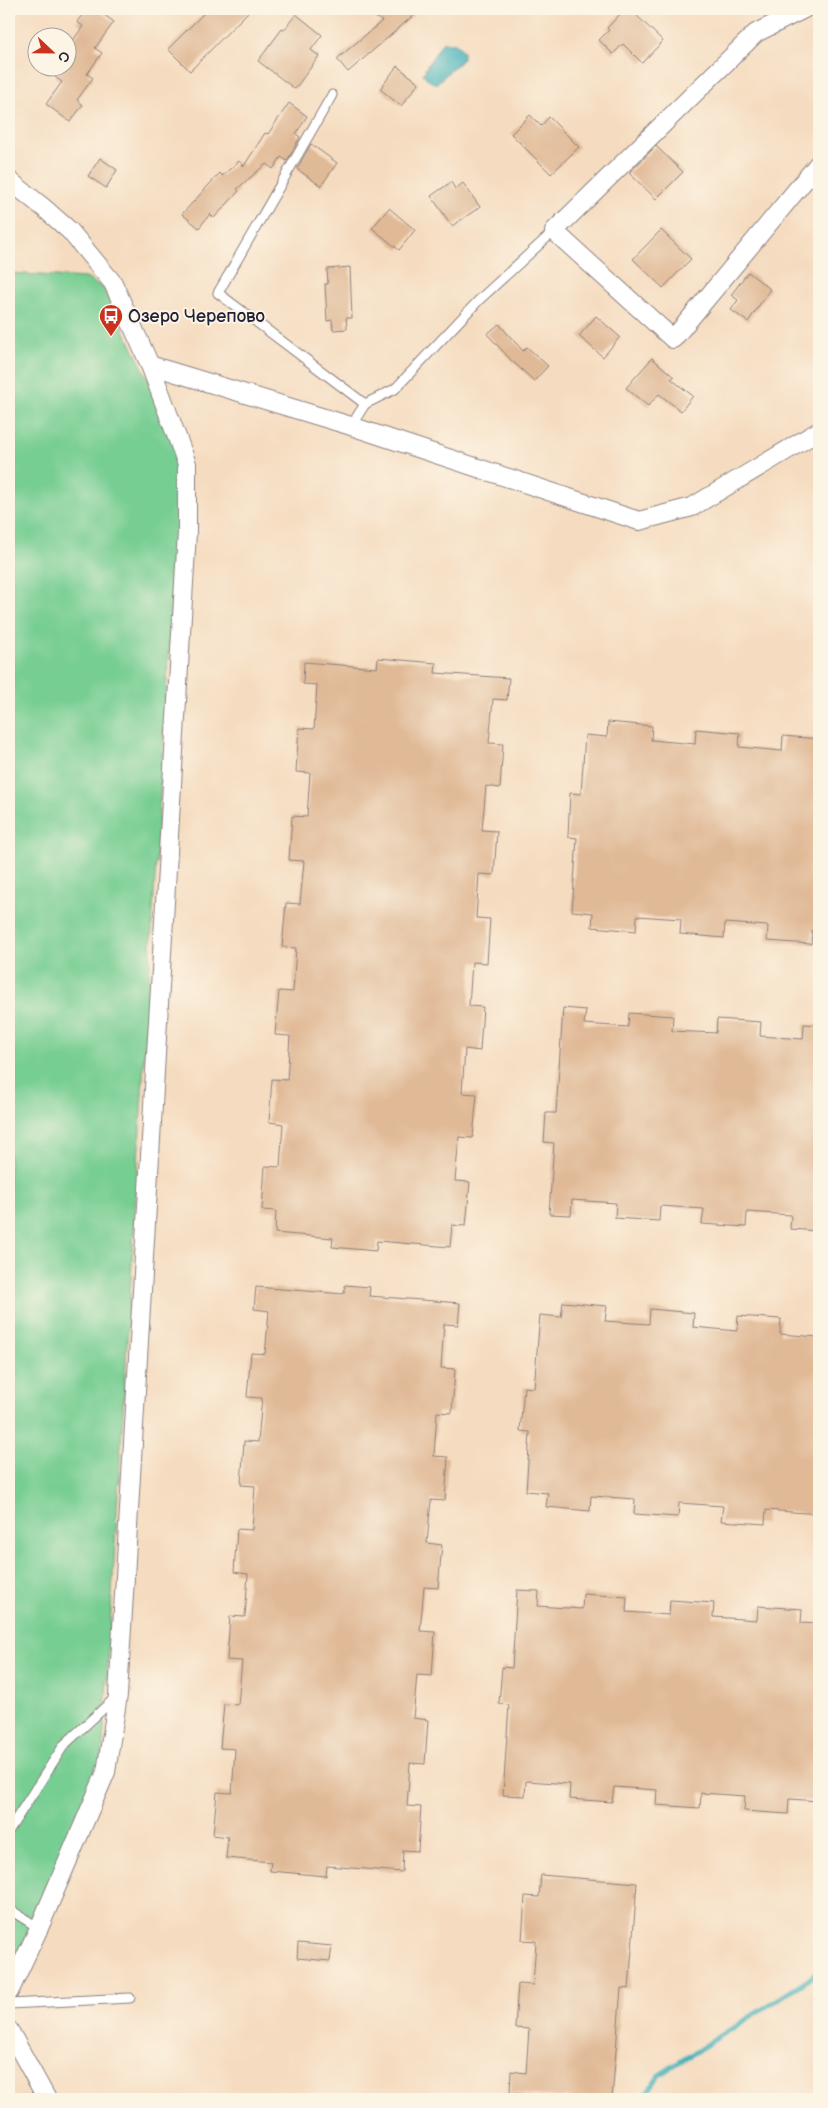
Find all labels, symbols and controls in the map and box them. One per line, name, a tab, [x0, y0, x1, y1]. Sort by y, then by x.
north arrow	[28, 28, 78, 78]
text: С	[54, 49, 73, 65]
bus stop icon: Озеро Черепово	[98, 303, 124, 337]
place label: Озеро Черепово	[128, 306, 265, 327]

